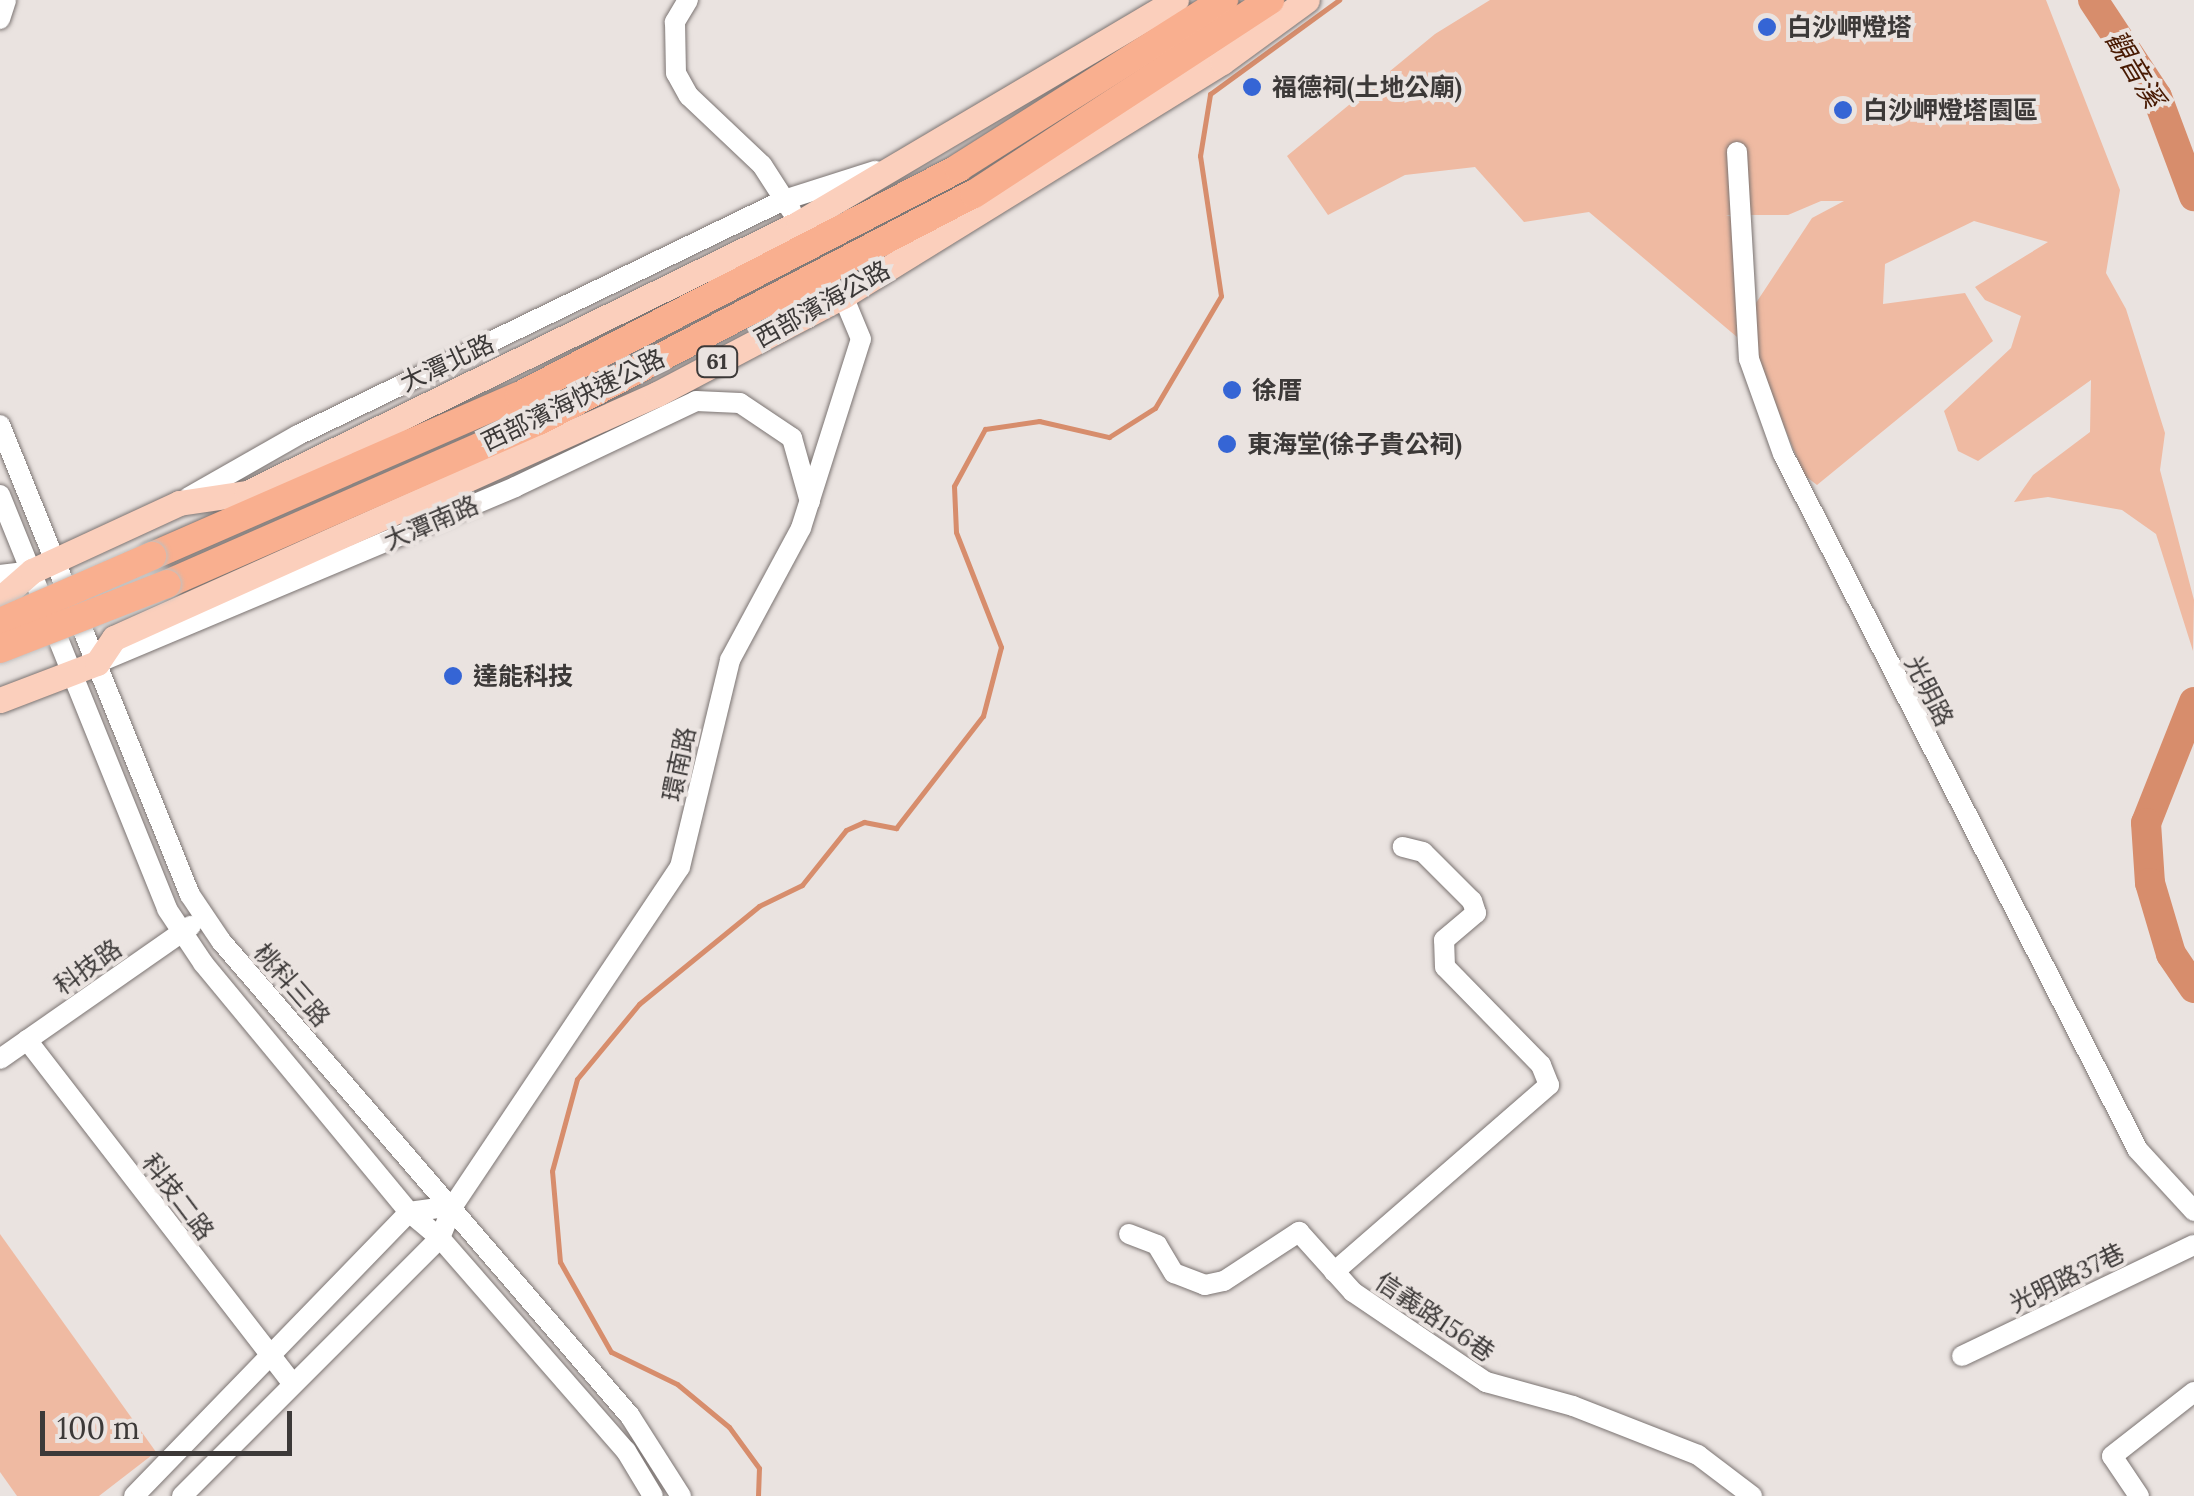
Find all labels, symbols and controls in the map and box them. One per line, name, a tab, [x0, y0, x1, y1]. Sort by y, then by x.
place label: 白沙岬燈塔	[1787, 12, 1912, 42]
marker: 白沙岬燈塔	[1756, 16, 1778, 38]
water label: 觀音溪	[2099, 24, 2171, 114]
place label: 福德祠(土地公廟)	[1272, 72, 1462, 102]
marker: 福德祠(土地公廟)	[1241, 76, 1263, 98]
place label: 白沙岬燈塔園區	[1863, 95, 2038, 125]
marker: 白沙岬燈塔園區	[1832, 99, 1854, 121]
street label: 西部濱海公路	[749, 255, 895, 353]
street label: 大潭北路	[395, 328, 499, 398]
street label: 西部濱海快速公路	[477, 343, 669, 457]
road number: 61	[694, 345, 740, 379]
place label: 徐厝	[1252, 375, 1302, 405]
marker: 徐厝	[1221, 379, 1243, 401]
place label: 東海堂(徐子貴公祠)	[1247, 429, 1462, 459]
marker: 東海堂(徐子貴公祠)	[1216, 433, 1238, 455]
street label: 大潭南路	[379, 490, 483, 556]
street label: 光明路	[1899, 651, 1959, 731]
place label: 達能科技	[473, 661, 573, 691]
marker: 達能科技	[442, 665, 464, 687]
street label: 環南路	[657, 724, 701, 804]
street label: 科技路	[49, 933, 127, 1001]
street label: 桃科三路	[248, 937, 336, 1033]
street label: 科技二路	[136, 1148, 220, 1246]
street label: 光明路37巷	[2004, 1237, 2130, 1319]
street label: 信義路156巷	[1370, 1266, 1500, 1368]
scale bar	[45, 1391, 298, 1453]
text: 100 m	[57, 1409, 140, 1447]

